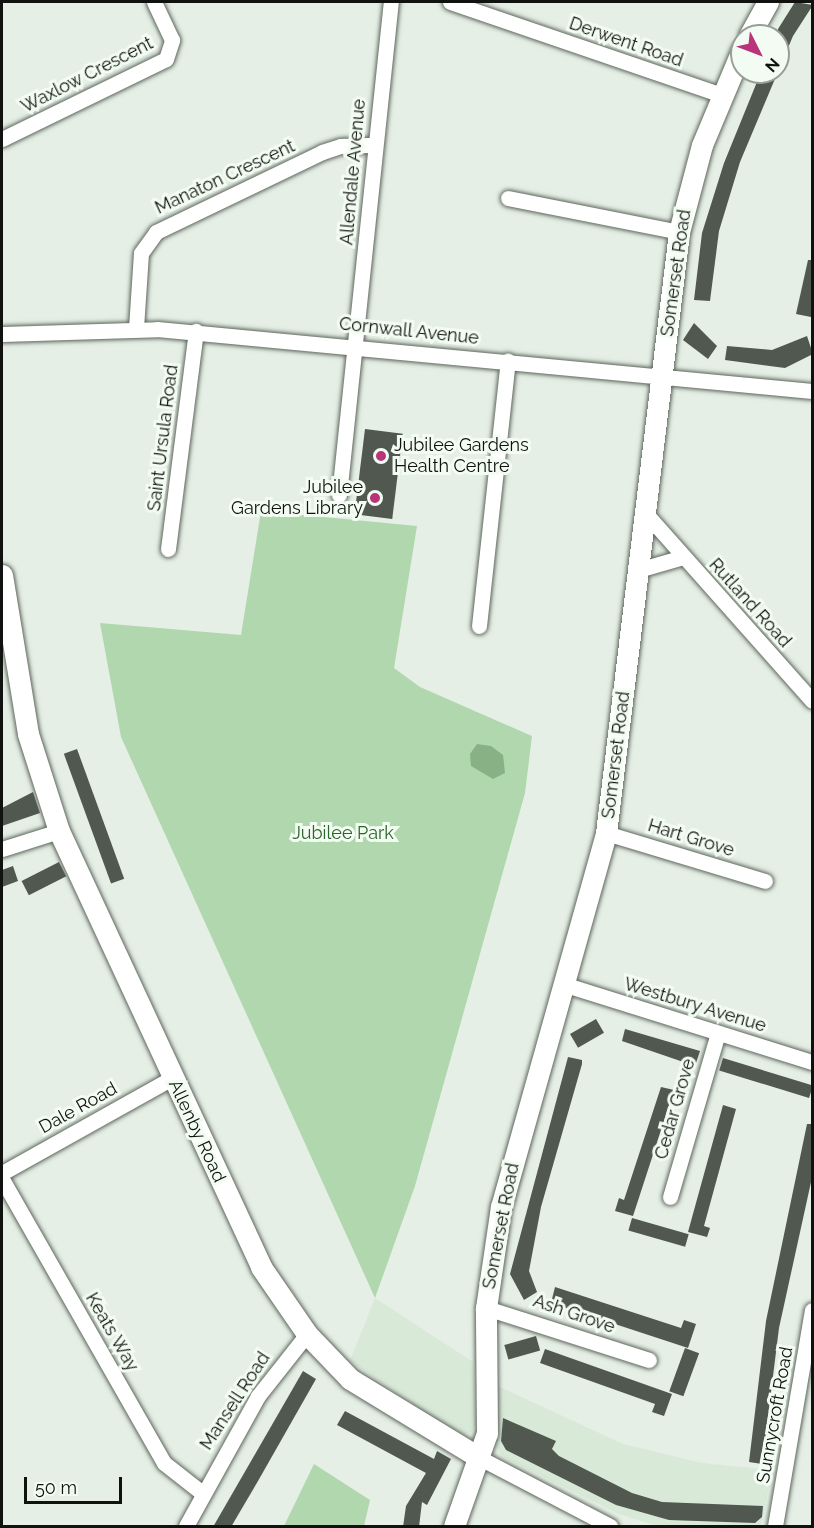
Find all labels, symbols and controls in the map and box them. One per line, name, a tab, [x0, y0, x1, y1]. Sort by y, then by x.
street label: Derwent Road	[566, 12, 686, 72]
north arrow	[730, 24, 790, 84]
street label: Waxlow Crescent	[17, 32, 157, 118]
text: N	[761, 54, 783, 76]
street label: Allendale Avenue	[336, 98, 370, 246]
street label: Manaton Crescent	[152, 135, 298, 219]
street label: Somerset Road	[656, 208, 696, 338]
street label: Cornwall Avenue	[338, 313, 480, 349]
street label: Saint Ursula Road	[143, 364, 183, 512]
place label: Jubilee Gardens Health Centre	[394, 435, 529, 478]
marker: Jubilee Gardens Health Centre	[372, 447, 390, 465]
place label: Jubilee Gardens Library	[231, 477, 363, 520]
marker: Jubilee Gardens Library	[368, 491, 382, 505]
street label: Rutland Road	[704, 554, 796, 652]
street label: Somerset Road	[597, 690, 635, 820]
street label: Hart Grove	[645, 815, 737, 861]
park label: Jubilee Park	[292, 822, 394, 844]
street label: Westbury Avenue	[621, 973, 769, 1037]
street label: Cedar Grove	[650, 1056, 700, 1162]
street label: Allenby Road	[164, 1076, 230, 1186]
street label: Dale Road	[35, 1078, 121, 1138]
street label: Somerset Road	[478, 1161, 524, 1291]
street label: Keats Way	[81, 1289, 143, 1375]
street label: Ash Grove	[530, 1290, 618, 1338]
street label: Sunnycroft Road	[752, 1345, 798, 1485]
street label: Mansell Road	[195, 1348, 275, 1454]
scale bar	[27, 1465, 124, 1503]
text: 50 m	[35, 1477, 77, 1498]

